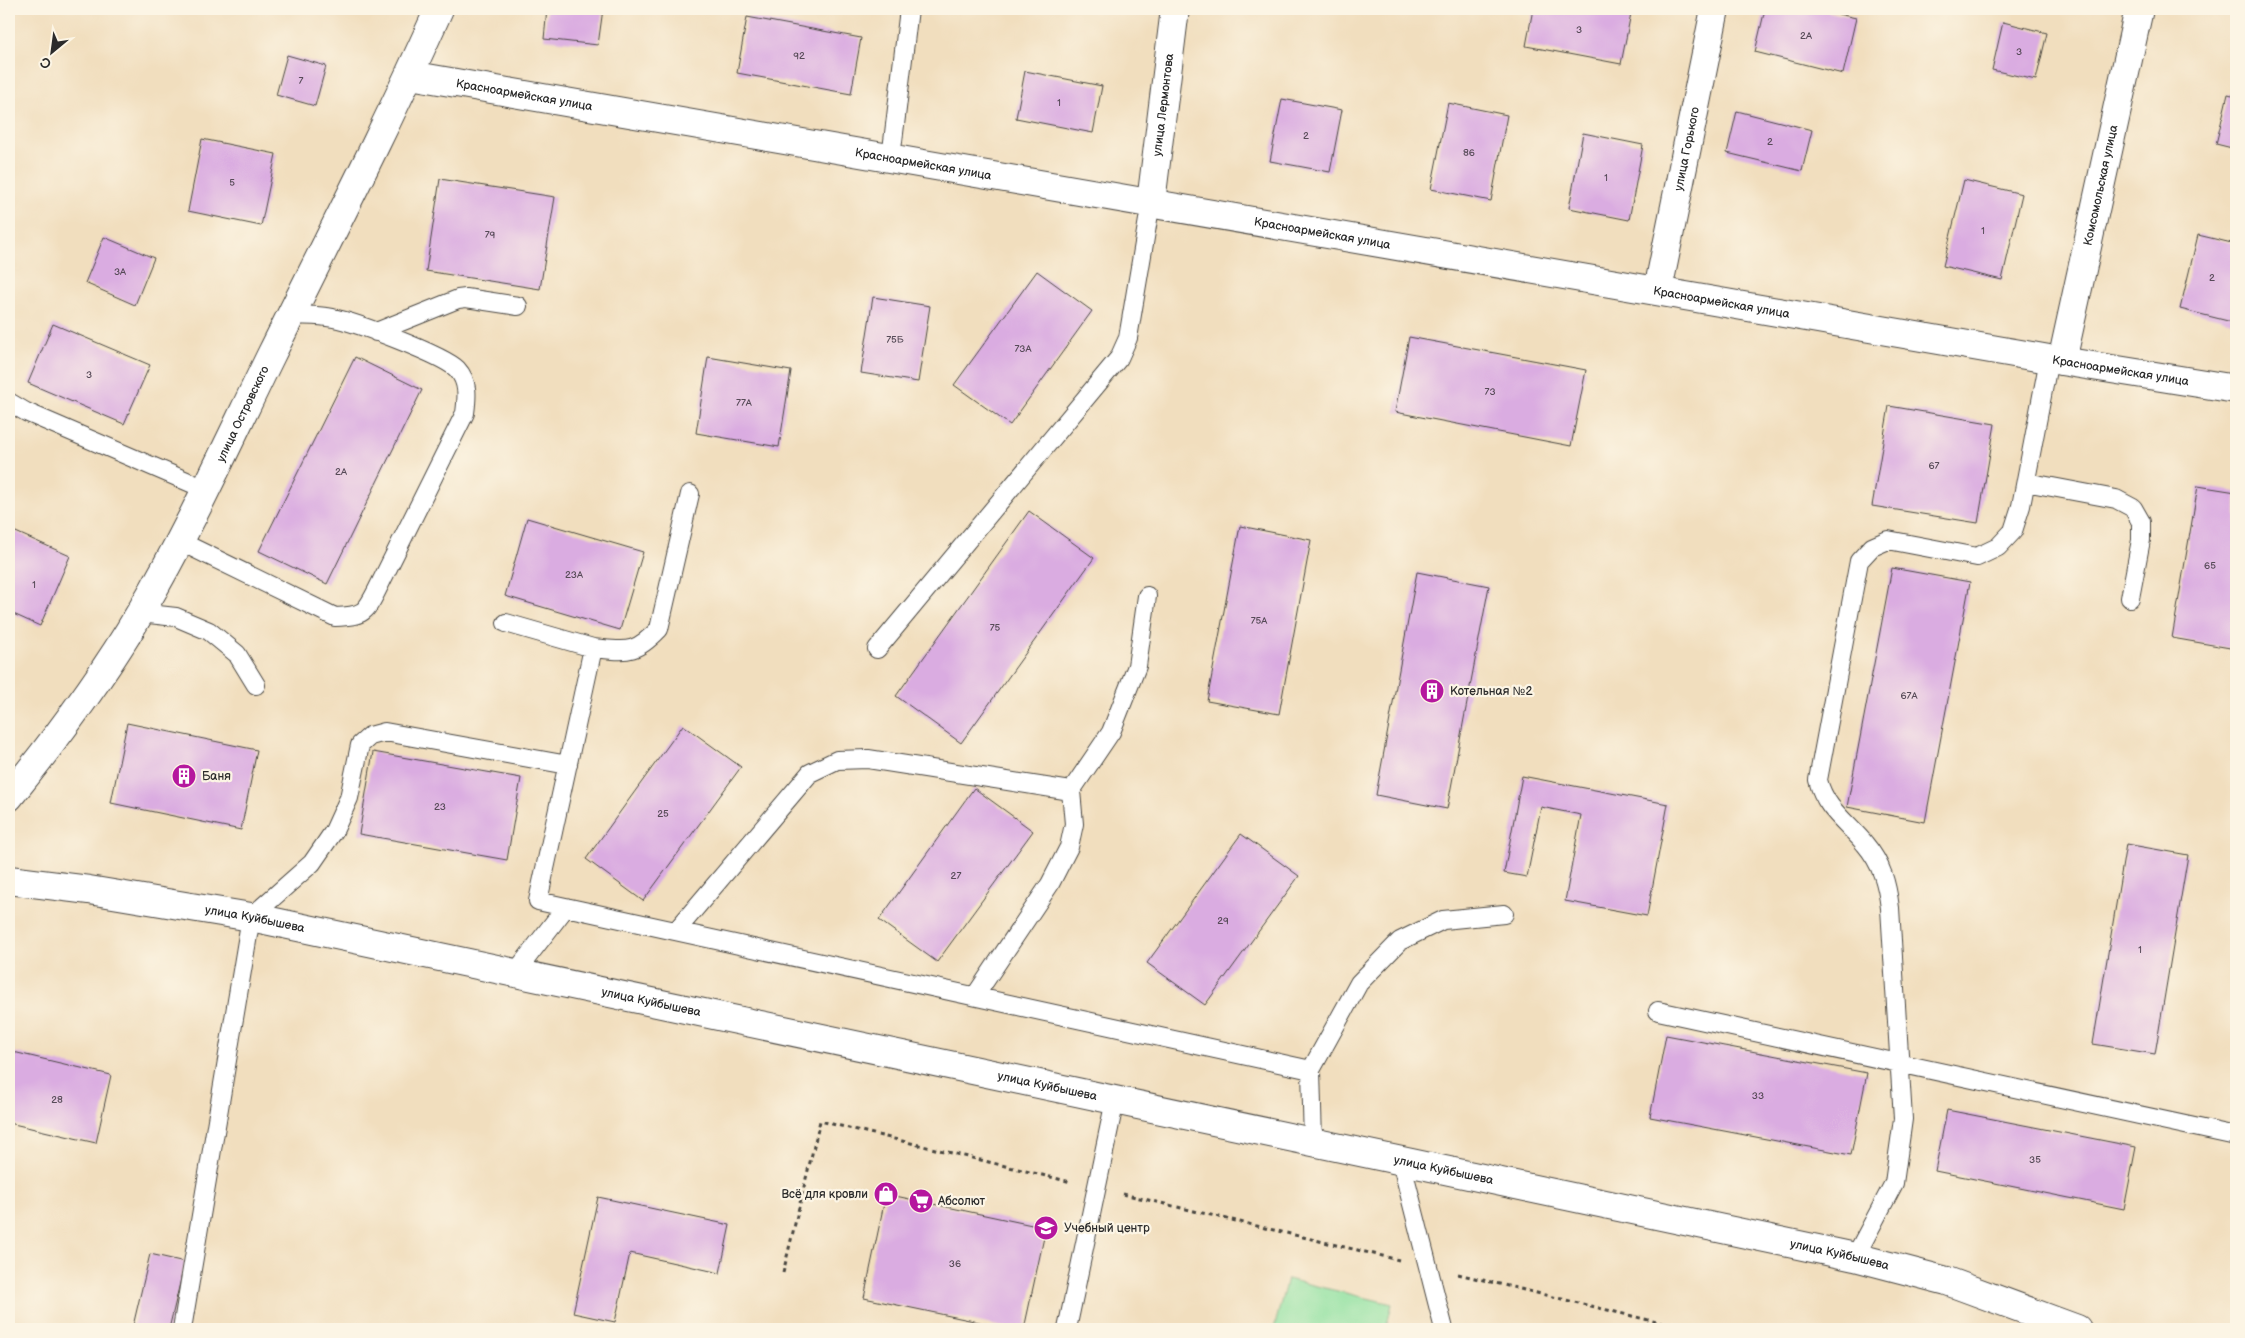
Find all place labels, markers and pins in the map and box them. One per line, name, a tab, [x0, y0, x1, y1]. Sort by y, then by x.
building icon: Котельная №2	[1419, 678, 1445, 704]
place label: Котельная №2	[1450, 684, 1533, 699]
building icon: Баня	[171, 763, 197, 789]
place label: Баня	[202, 769, 231, 784]
shop icon: Всё для кровли	[873, 1181, 899, 1207]
place label: Всё для кровли	[781, 1187, 868, 1202]
supermarket icon: Абсолют	[908, 1188, 934, 1214]
place label: Абсолют	[937, 1194, 985, 1209]
school or university icon: Учебный центр	[1033, 1215, 1059, 1241]
place label: Учебный центр	[1064, 1221, 1150, 1236]

